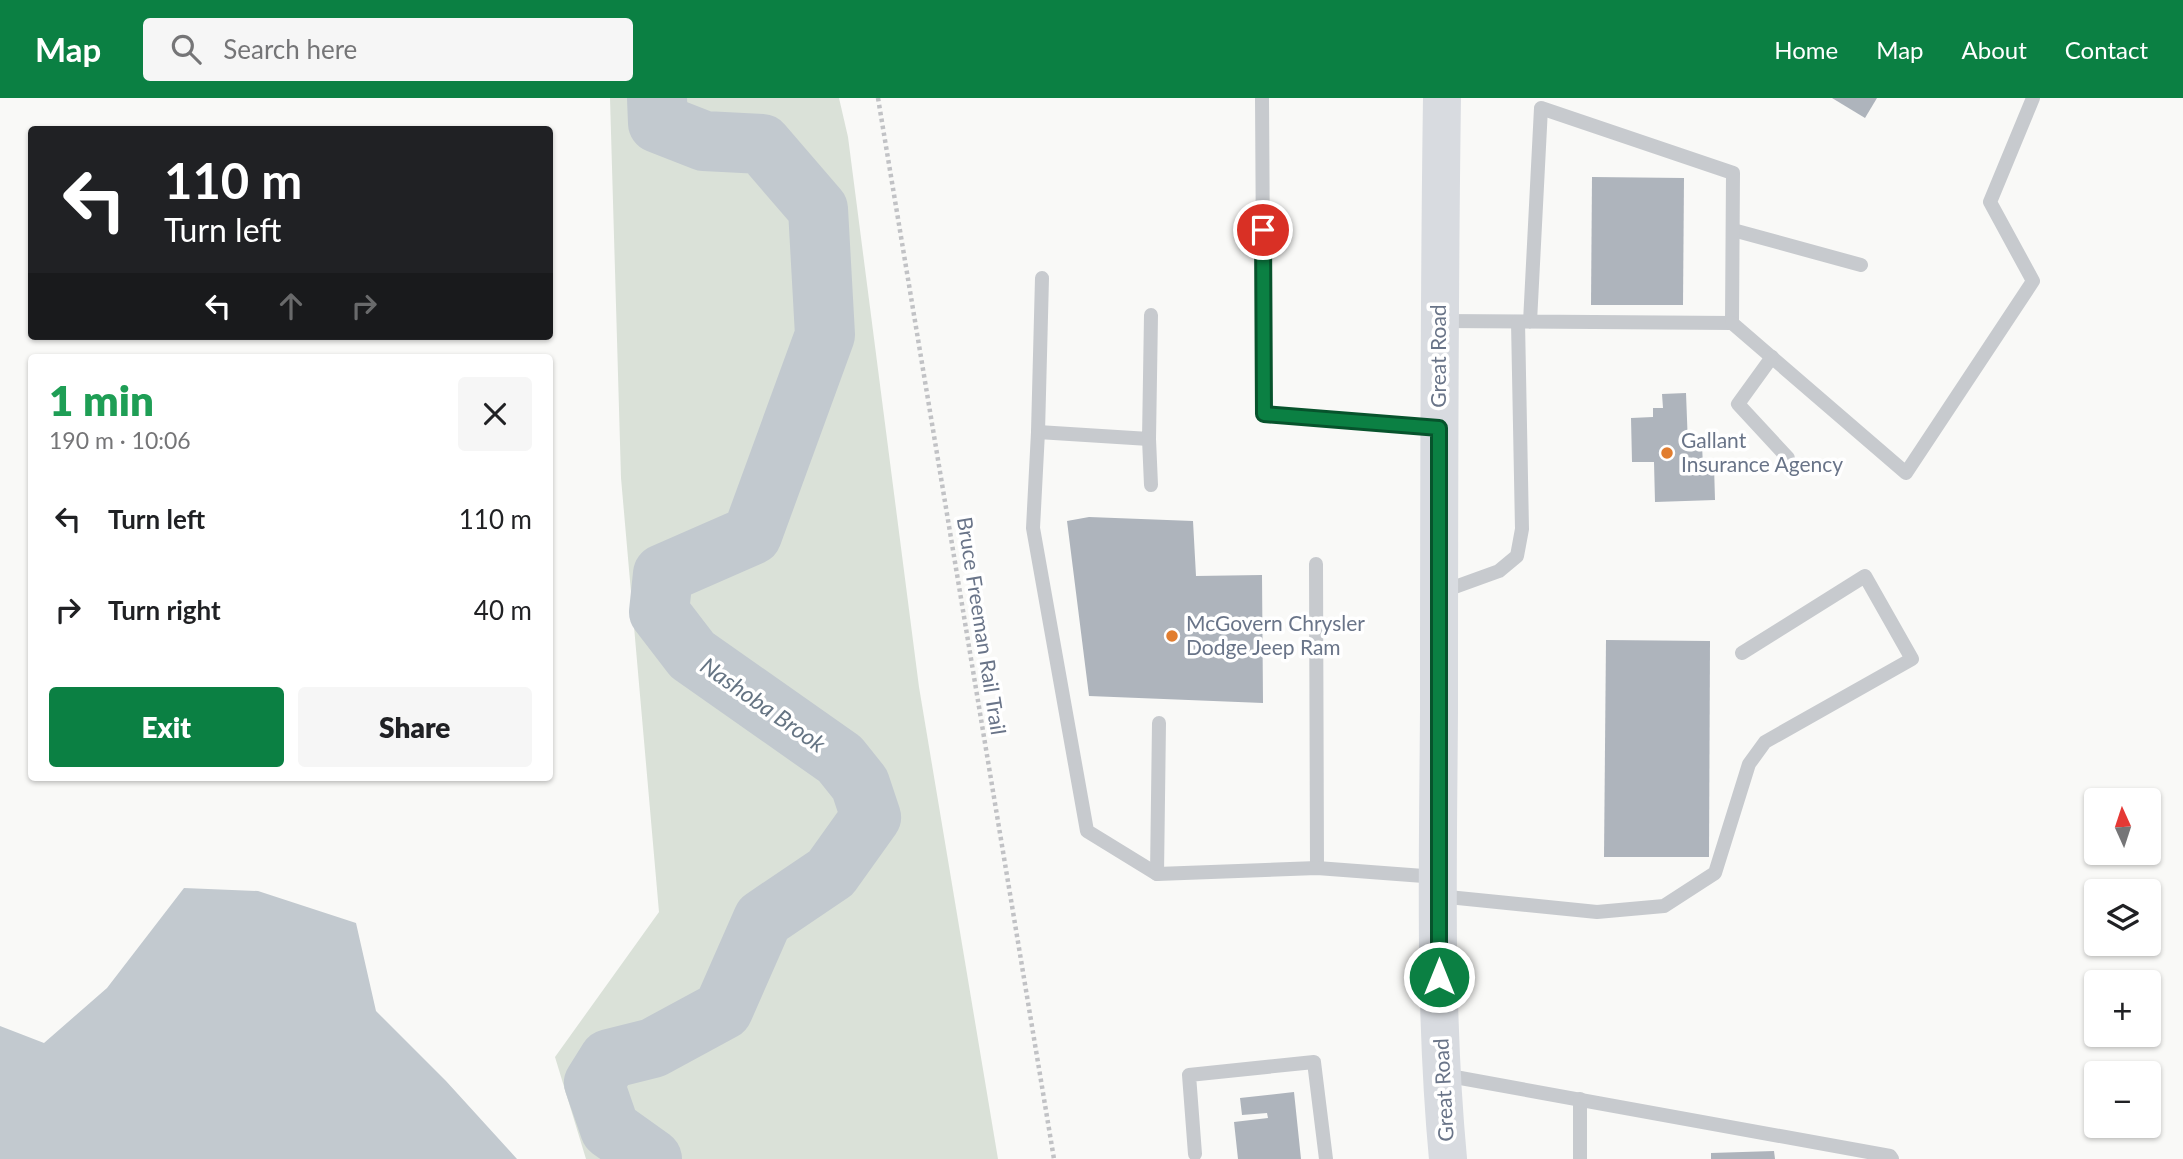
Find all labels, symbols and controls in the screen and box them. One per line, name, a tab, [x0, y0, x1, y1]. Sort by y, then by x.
search box	[143, 18, 633, 81]
text: Map	[35, 29, 101, 69]
icon: search	[167, 30, 205, 68]
text: Search here	[223, 33, 357, 65]
text: Home	[1774, 35, 1838, 64]
text: Map	[1876, 35, 1924, 64]
text: About	[1962, 35, 2027, 64]
text: Contact	[2065, 35, 2148, 64]
text: 110 m	[164, 151, 302, 209]
icon: left	[49, 154, 140, 245]
pin	[1233, 200, 1293, 260]
text: Turn left	[164, 210, 281, 249]
icon: arrive	[1244, 211, 1282, 249]
icon: left	[199, 287, 237, 325]
icon: ahead	[272, 287, 310, 325]
icon: right	[345, 287, 383, 325]
street label: Great Road	[1425, 304, 1450, 408]
text: 1 min	[49, 375, 154, 425]
button: close	[458, 377, 532, 451]
text: 190 m · 10:06	[49, 426, 191, 454]
place label: Gallant Insurance Agency	[1681, 427, 1843, 476]
marker: Gallant Insurance Agency	[1659, 445, 1675, 461]
icon: left	[49, 500, 87, 538]
text: Turn left	[108, 503, 205, 535]
text: 110 m	[459, 503, 532, 535]
street label: Bruce Freeman Rail Trail	[953, 515, 1012, 737]
icon: right	[49, 591, 87, 629]
text: Turn right	[108, 594, 221, 626]
text: 40 m	[474, 594, 532, 626]
place label: McGovern Chrysler Dodge Jeep Ram	[1186, 610, 1365, 659]
marker: McGovern Chrysler Dodge Jeep Ram	[1164, 628, 1180, 644]
water label: Nashoba Brook	[696, 651, 832, 758]
button: Exit	[49, 687, 284, 767]
button: Share	[298, 687, 532, 767]
north arrow	[2084, 788, 2161, 864]
map controls	[2084, 788, 2161, 1138]
button: layers	[2084, 879, 2161, 956]
position arrow	[1402, 940, 1476, 1014]
button: +	[2084, 970, 2161, 1047]
street label: Great Road	[1427, 1038, 1458, 1142]
button: −	[2084, 1061, 2161, 1138]

